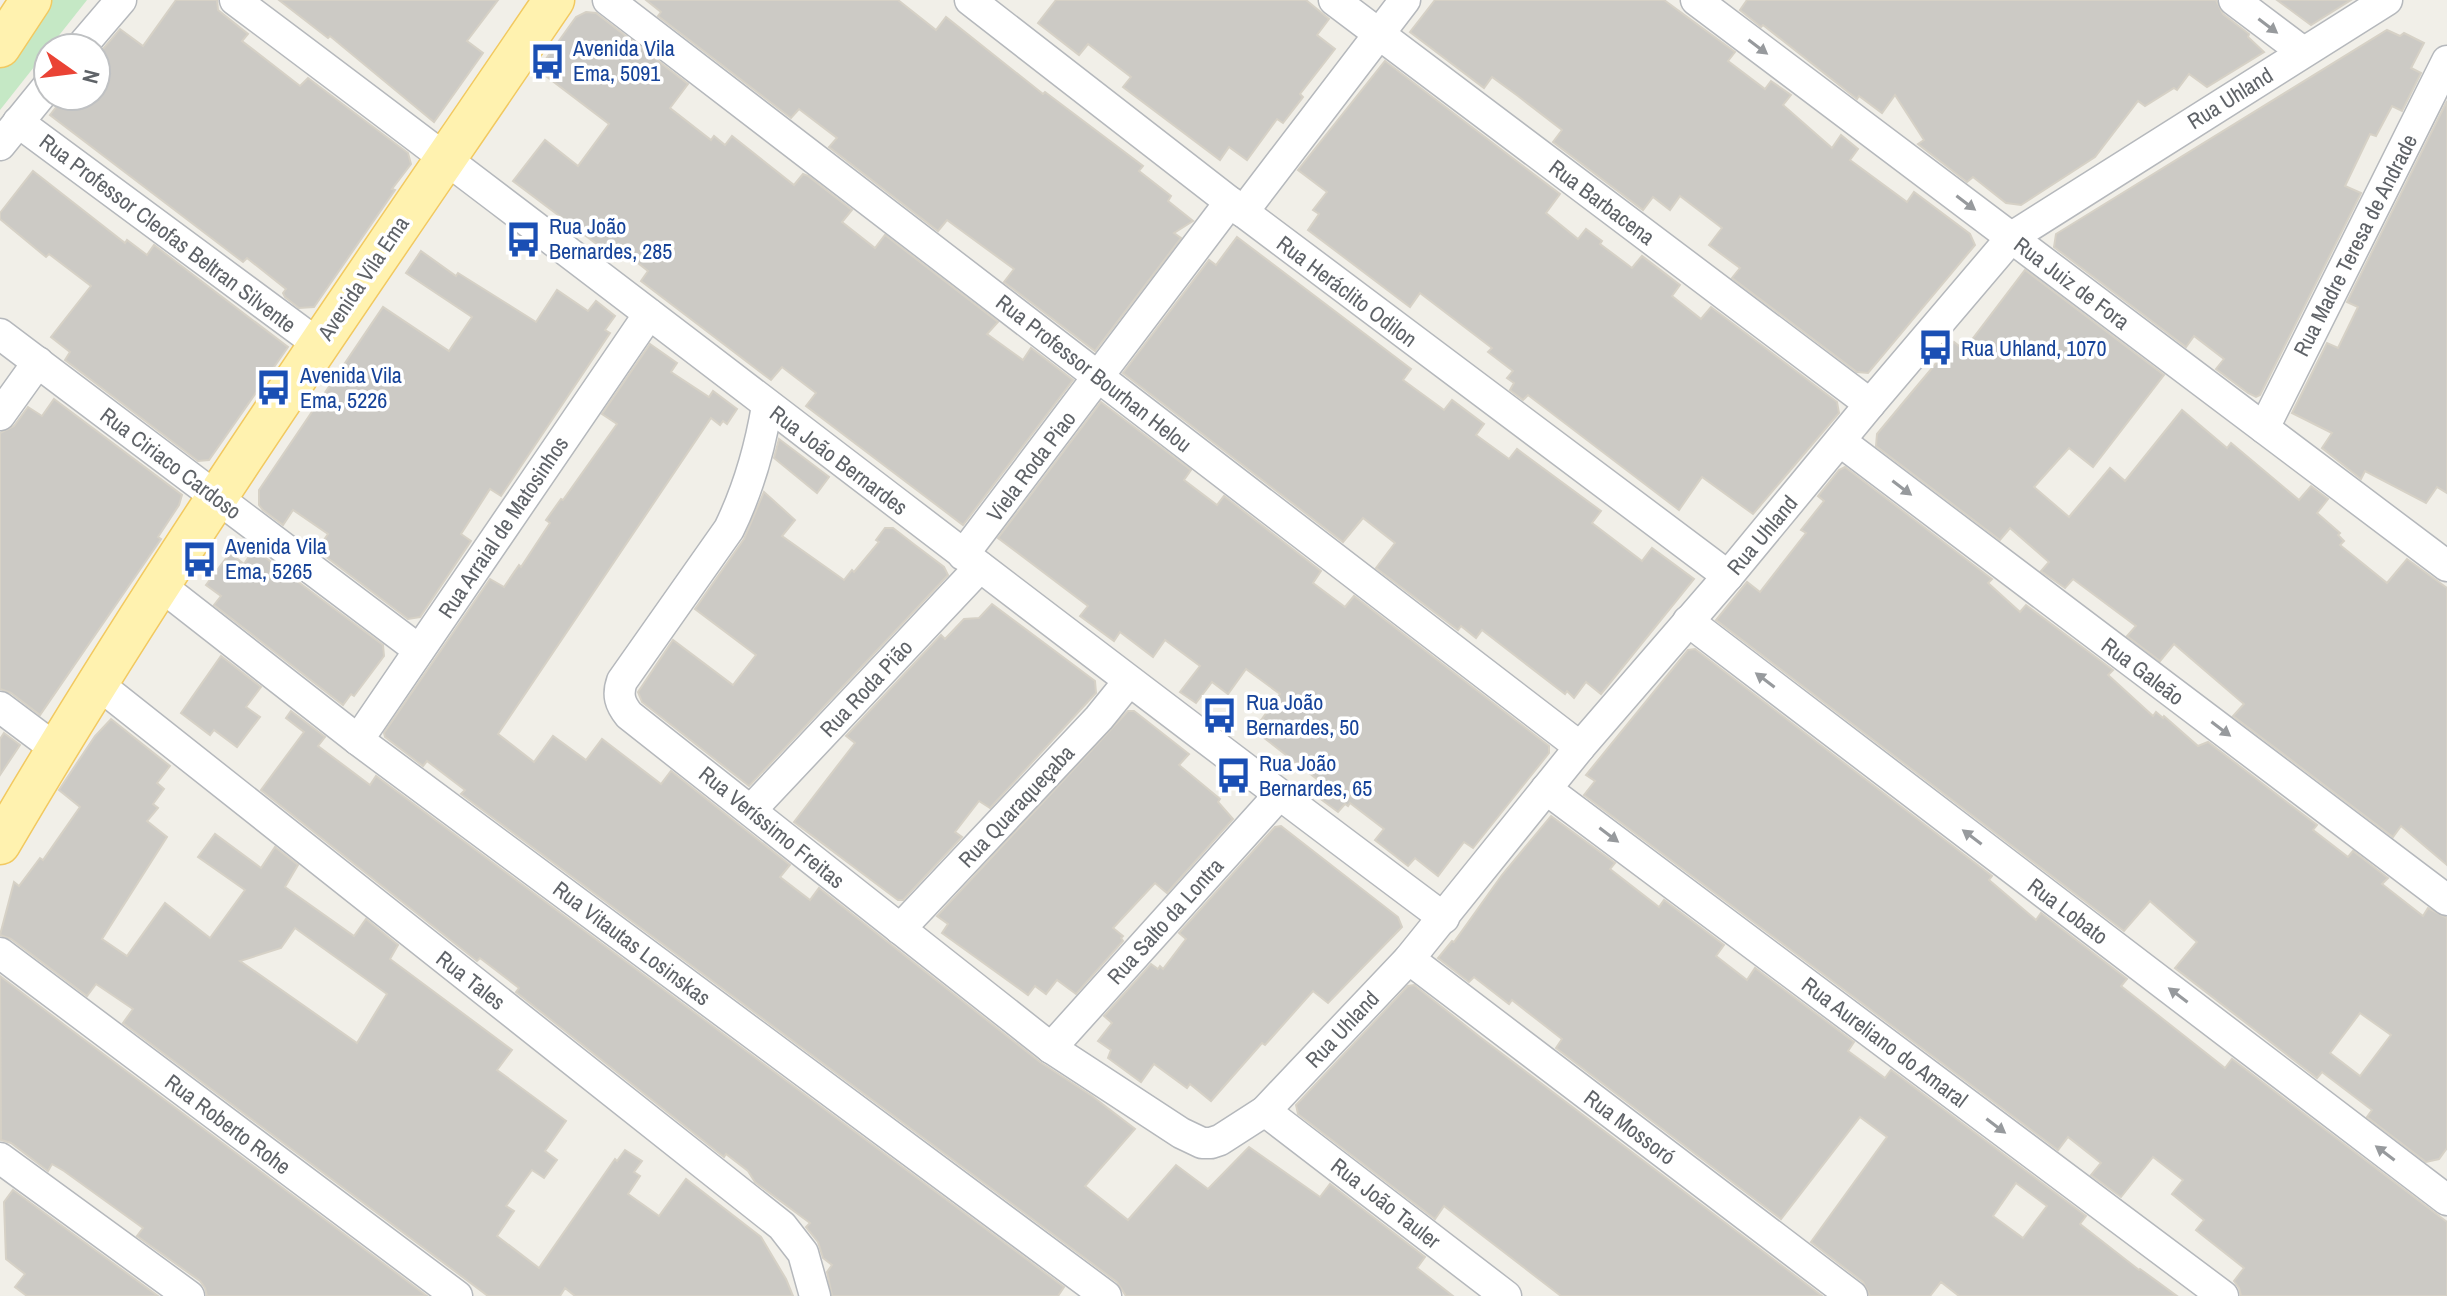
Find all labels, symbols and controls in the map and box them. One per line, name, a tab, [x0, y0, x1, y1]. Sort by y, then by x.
one-way arrow	[2258, 18, 2279, 33]
north arrow	[32, 32, 112, 112]
place label: Avenida Vila Ema, 5091	[572, 33, 675, 88]
one-way arrow	[1748, 38, 1768, 54]
bus stop icon: Avenida Vila Ema, 5091	[528, 42, 566, 80]
street label: Rua Uhland	[2182, 60, 2278, 136]
text: N	[75, 67, 108, 87]
street label: Rua Professor Cleofas Beltran Silvente	[34, 127, 302, 339]
street label: Rua Madre Teresa de Andrade	[2286, 129, 2424, 361]
street label: Rua Barbacena	[1543, 152, 1661, 252]
one-way arrow	[1955, 195, 1977, 211]
street label: Avenida Vila Ema	[310, 210, 416, 347]
place label: Rua João Bernardes, 285	[549, 211, 672, 266]
bus stop icon: Rua João Bernardes, 285	[504, 220, 542, 258]
street label: Rua Heráclito Odilon	[1271, 228, 1423, 354]
street label: Rua Juiz de Fora	[2008, 230, 2136, 336]
street label: Rua Professor Bourhan Helou	[990, 287, 1198, 459]
bus stop icon: Rua Uhland, 1070	[1916, 329, 1954, 367]
place label: Rua Uhland, 1070	[1961, 333, 2106, 363]
place label: Avenida Vila Ema, 5226	[299, 360, 402, 415]
bus stop icon: Avenida Vila Ema, 5226	[255, 369, 293, 407]
street label: Rua João Bernardes	[764, 398, 914, 522]
street label: Rua Ciriaco Cardoso	[94, 400, 248, 526]
street label: Viela Roda Piao	[980, 405, 1082, 527]
street label: Rua Arraial de Matosinhos	[431, 430, 575, 624]
one-way arrow	[1891, 480, 1913, 496]
street label: Rua Uhland	[1720, 489, 1804, 581]
place label: Avenida Vila Ema, 5265	[224, 531, 327, 586]
bus stop icon: Avenida Vila Ema, 5265	[180, 540, 218, 578]
street label: Rua Galeão	[2096, 630, 2190, 712]
street label: Rua Roda Pião	[813, 633, 919, 743]
one-way arrow	[1755, 672, 1775, 688]
place label: Rua João Bernardes, 50	[1246, 687, 1359, 742]
bus stop icon: Rua João Bernardes, 50	[1201, 696, 1239, 734]
one-way arrow	[2211, 721, 2231, 737]
street label: Rua Quaraqueçaba	[951, 738, 1081, 874]
place label: Rua João Bernardes, 65	[1259, 748, 1372, 803]
bus stop icon: Rua João Bernardes, 65	[1214, 757, 1252, 795]
street label: Rua Veríssimo Freitas	[693, 759, 851, 895]
one-way arrow	[1599, 827, 1619, 843]
one-way arrow	[1962, 830, 1982, 846]
street label: Rua Salto da Lontra	[1100, 851, 1230, 991]
street label: Rua Lobato	[2022, 871, 2114, 951]
street label: Rua Vitautas Losinskas	[547, 874, 717, 1012]
street label: Rua Tales	[430, 943, 512, 1017]
street label: Rua Aureliano do Amaral	[1796, 970, 1974, 1114]
street label: Rua Uhland	[1299, 984, 1385, 1074]
one-way arrow	[2168, 988, 2188, 1004]
street label: Rua Roberto Rohe	[159, 1067, 297, 1181]
street label: Rua Mossoró	[1578, 1083, 1682, 1171]
one-way arrow	[1986, 1117, 2006, 1133]
one-way arrow	[2375, 1145, 2395, 1161]
street label: Rua João Tauler	[1325, 1151, 1447, 1255]

